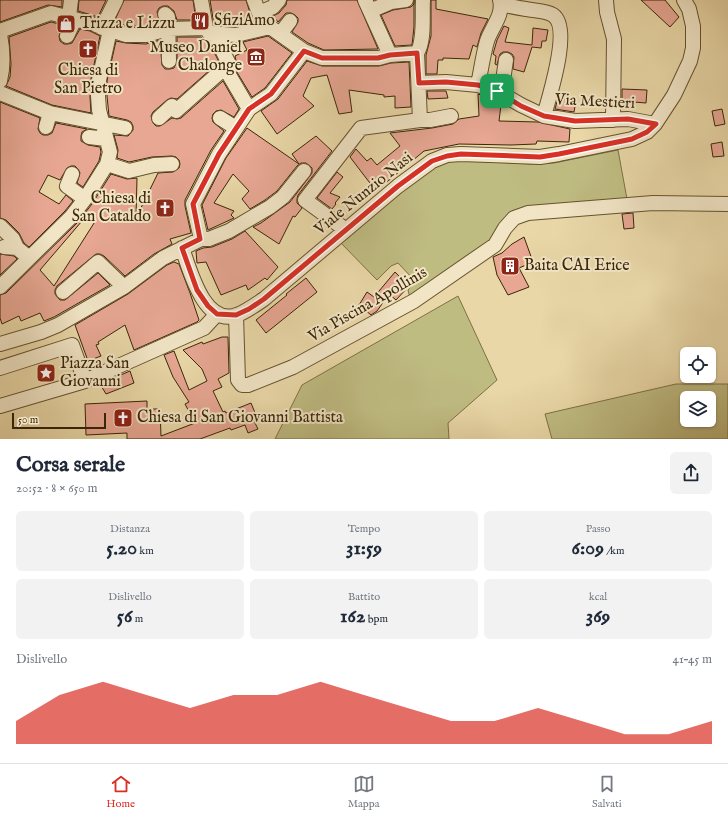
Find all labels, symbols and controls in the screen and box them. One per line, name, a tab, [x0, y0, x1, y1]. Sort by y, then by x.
restaurant icon: SfiziAmo	[189, 10, 211, 32]
place label: SfiziAmo	[214, 11, 275, 31]
shop icon: Trizza e Lizzu	[55, 13, 77, 35]
place label: Trizza e Lizzu	[80, 14, 175, 34]
church icon: Chiesa di San Pietro	[77, 38, 99, 60]
place label: Museo Daniel Chalonge	[150, 38, 243, 76]
museum icon: Museo Daniel Chalonge	[245, 46, 267, 68]
place label: Chiesa di San Pietro	[54, 61, 122, 99]
pin	[480, 74, 514, 108]
icon: arrive	[486, 80, 508, 102]
street label: Via Mestieri	[553, 90, 636, 114]
street label: Viale Nunzio Nasi	[310, 148, 417, 240]
place label: Chiesa di San Cataldo	[72, 189, 151, 227]
church icon: Chiesa di San Cataldo	[154, 197, 176, 219]
building icon: Baita CAI Erice	[499, 255, 521, 277]
place label: Baita CAI Erice	[524, 256, 630, 276]
street label: Via Piscina Apollinis	[304, 263, 431, 348]
map controls	[680, 347, 716, 427]
button: locate	[680, 347, 716, 383]
place label: Piazza San Giovanni	[60, 354, 130, 392]
place icon: Piazza San Giovanni	[35, 362, 57, 384]
button: layers	[680, 391, 716, 427]
church icon: Chiesa di San Giovanni Battista	[112, 407, 134, 429]
place label: Chiesa di San Giovanni Battista	[137, 408, 343, 428]
scale bar	[12, 411, 106, 430]
text: 50 m	[18, 413, 38, 427]
text: Corsa serale	[16, 451, 125, 479]
button: share	[670, 452, 712, 494]
text: 20:52 · 8 × 650 m	[16, 480, 98, 497]
text: Distanza	[110, 522, 150, 536]
text: Tempo	[348, 522, 380, 536]
text: Passo	[586, 522, 610, 536]
text: 5.20	[106, 536, 137, 561]
text: 31:59	[346, 536, 382, 561]
text: 6:09	[572, 536, 604, 561]
text: km	[137, 544, 154, 558]
text: /km	[604, 544, 624, 558]
text: Dislivello	[108, 590, 152, 604]
text: Battito	[348, 590, 380, 604]
text: kcal	[589, 590, 607, 604]
text: 56	[117, 604, 132, 629]
text: 162	[340, 604, 365, 629]
text: 369	[586, 604, 610, 629]
text: m	[132, 612, 143, 626]
text: bpm	[365, 612, 388, 626]
text: Dislivello	[16, 651, 67, 668]
text: 41–45 m	[673, 651, 712, 668]
tab: Home	[106, 773, 135, 811]
tab: Mappa	[348, 773, 379, 811]
tab: Salvati	[592, 773, 622, 811]

